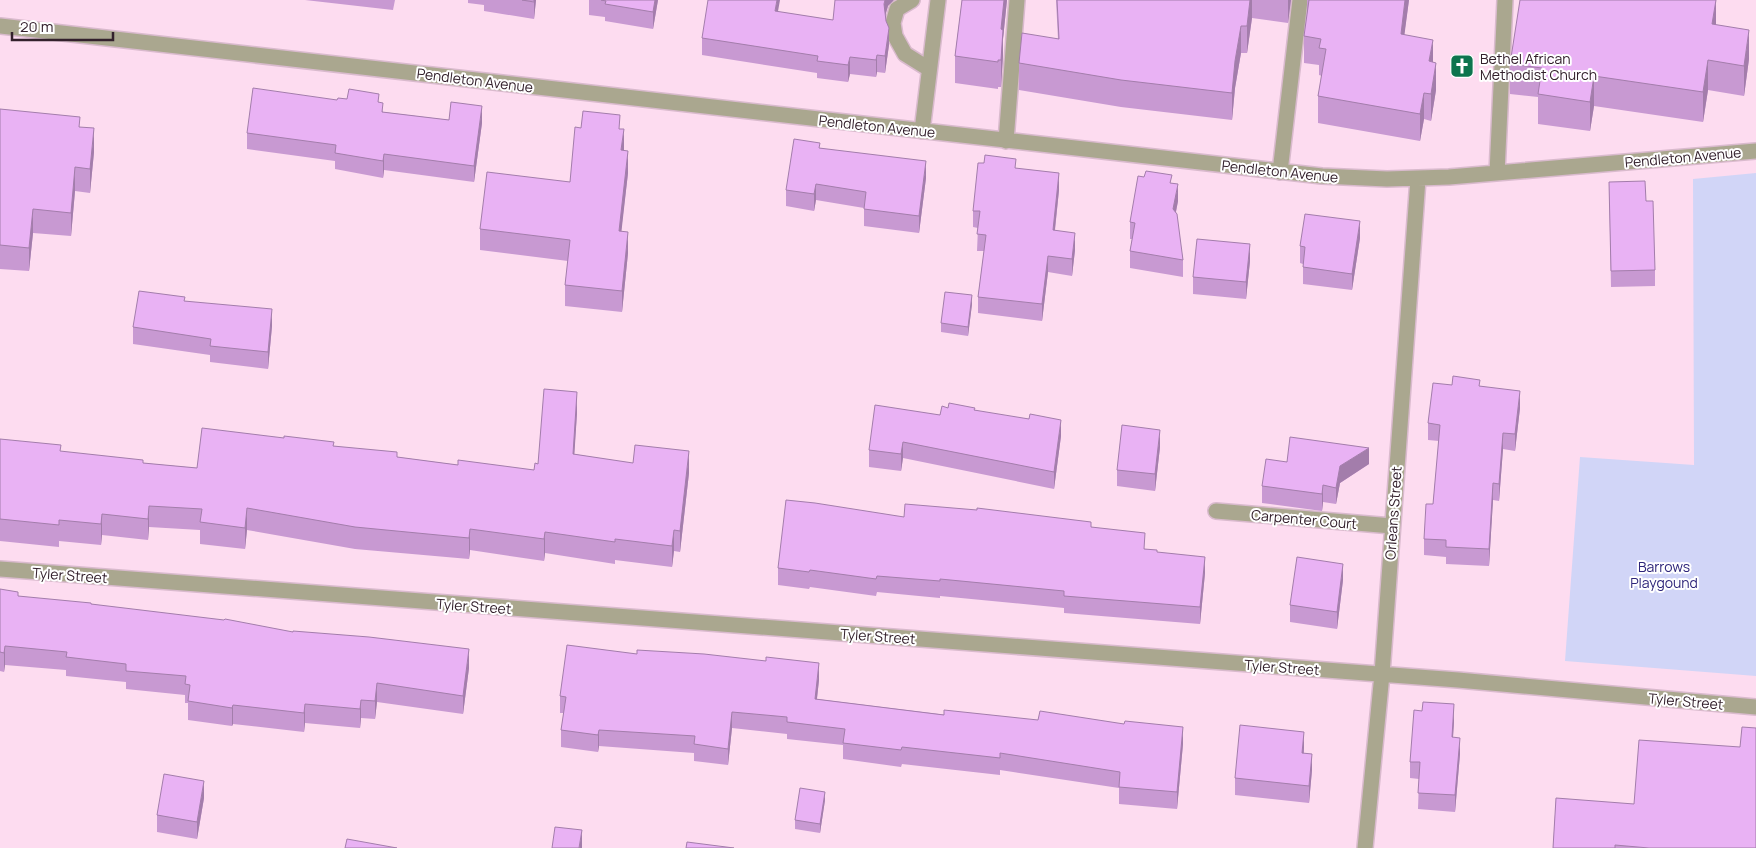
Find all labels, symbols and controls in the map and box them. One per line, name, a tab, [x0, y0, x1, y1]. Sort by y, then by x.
scale bar	[12, 10, 114, 42]
text: 20 m	[20, 16, 53, 37]
place label: Bethel African Methodist Church	[1480, 49, 1597, 84]
church icon: Bethel African Methodist Church	[1449, 53, 1475, 79]
street label: Pendleton Avenue	[416, 63, 534, 97]
street label: Pendleton Avenue	[818, 110, 936, 142]
street label: Pendleton Avenue	[1624, 142, 1742, 172]
street label: Pendleton Avenue	[1221, 155, 1339, 187]
street label: Orleans Street	[1380, 465, 1406, 560]
street label: Carpenter Court	[1250, 505, 1358, 533]
park label: Barrows Playgound	[1630, 557, 1698, 592]
street label: Tyler Street	[32, 563, 109, 587]
street label: Tyler Street	[436, 594, 513, 618]
street label: Tyler Street	[840, 624, 917, 648]
street label: Tyler Street	[1244, 655, 1321, 679]
street label: Tyler Street	[1648, 688, 1725, 714]

